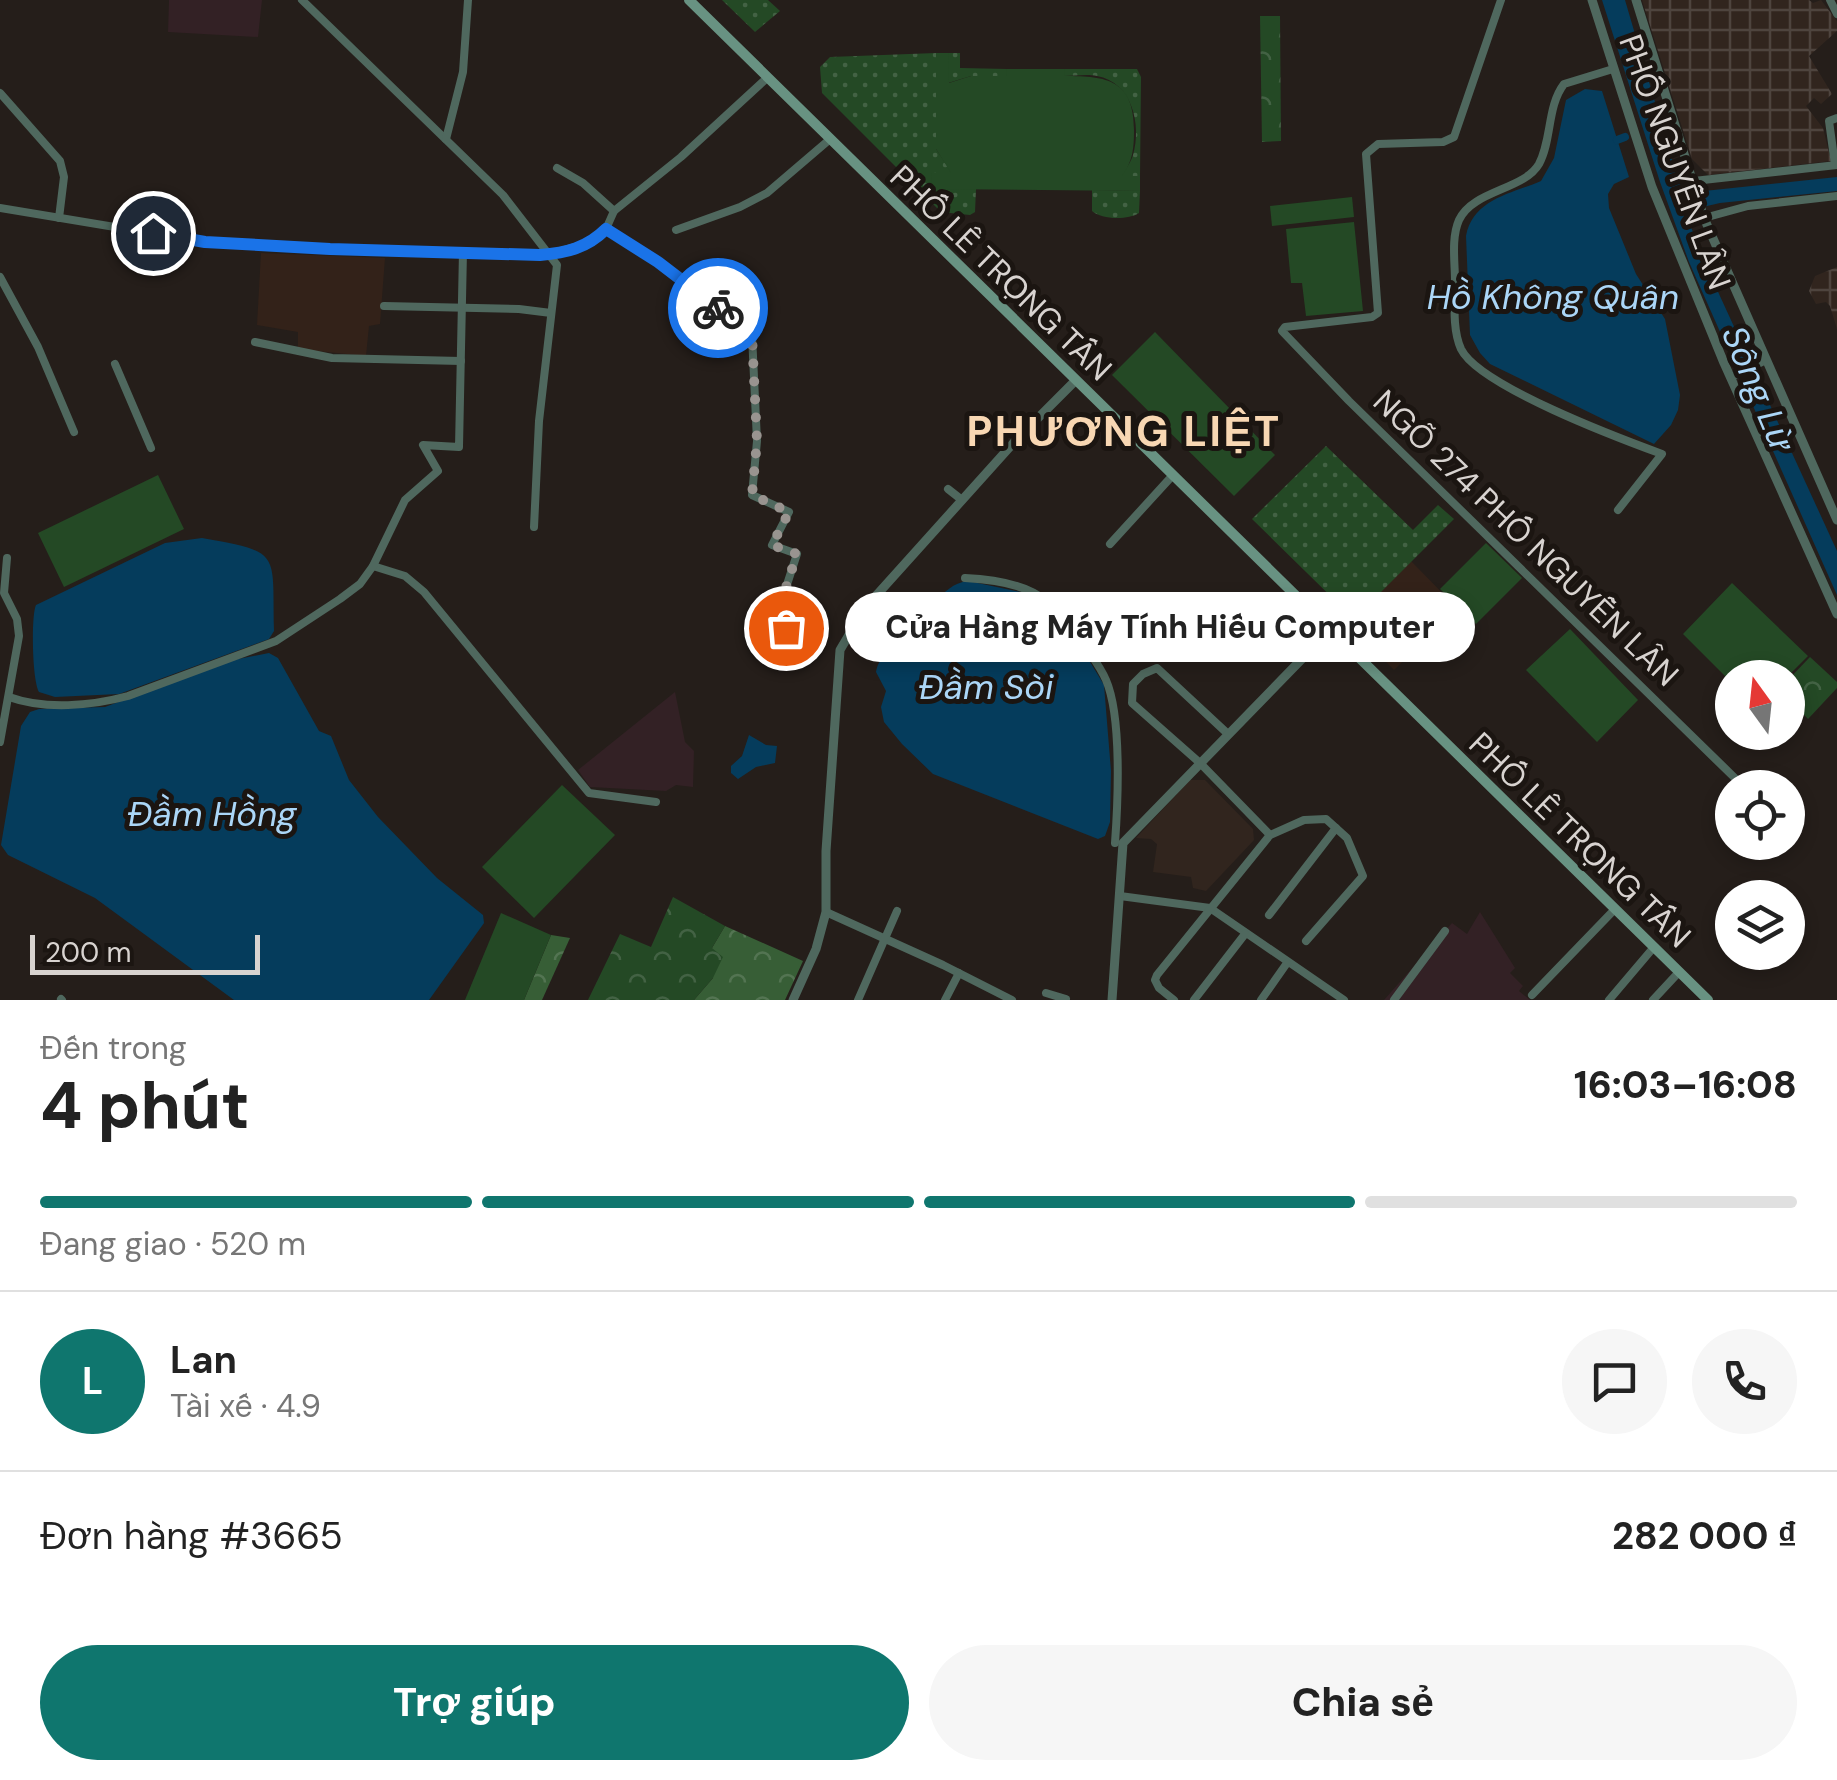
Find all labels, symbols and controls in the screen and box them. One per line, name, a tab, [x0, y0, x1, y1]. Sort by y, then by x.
street label: PHỐ NGUYỄN LÂN	[1609, 29, 1741, 295]
street label: PHỐ LÊ TRỌNG TẤN	[881, 156, 1121, 390]
pin	[111, 191, 196, 276]
icon: home	[126, 206, 181, 261]
courier	[668, 258, 768, 358]
water label: Hồ Không Quân	[1427, 274, 1679, 320]
icon: bike	[691, 281, 746, 336]
water label: Sông Lừ	[1711, 319, 1806, 460]
street label: NGÕ 274 PHỐ NGUYỄN LÂN	[1364, 381, 1688, 695]
district label: PHƯƠNG LIỆT	[966, 404, 1282, 459]
pin	[744, 586, 829, 671]
callout: Cửa Hàng Máy Tính Hiếu Computer	[846, 593, 1476, 663]
icon: bag	[759, 601, 814, 656]
text: Cửa Hàng Máy Tính Hiếu Computer	[885, 606, 1435, 648]
north arrow	[1715, 660, 1805, 750]
map controls	[1715, 660, 1805, 970]
water label: Đầm Sòi	[919, 664, 1054, 710]
street label: PHỐ LÊ TRỌNG TẤN	[1460, 723, 1700, 957]
button: locate	[1715, 770, 1805, 860]
water label: Đầm Hồng	[127, 791, 297, 837]
button: layers	[1715, 880, 1805, 970]
scale bar	[30, 930, 260, 974]
text: 200 m	[45, 934, 132, 971]
text: Đến trong	[40, 1027, 187, 1069]
text: 16:03–16:08	[1574, 1060, 1797, 1110]
text: 4 phút	[40, 1064, 250, 1148]
text: Đang giao · 520 m	[40, 1223, 306, 1265]
button: chat	[1562, 1329, 1667, 1434]
button: phone	[1692, 1329, 1797, 1434]
text: Lan	[170, 1335, 237, 1385]
text: L	[82, 1356, 103, 1406]
text: Tài xế · 4.9	[170, 1385, 321, 1427]
text: Đơn hàng #3665	[40, 1511, 343, 1561]
text: 282 000 ₫	[1612, 1511, 1797, 1561]
button: Trợ giúp	[40, 1645, 909, 1760]
button: Chia sẻ	[929, 1645, 1797, 1760]

